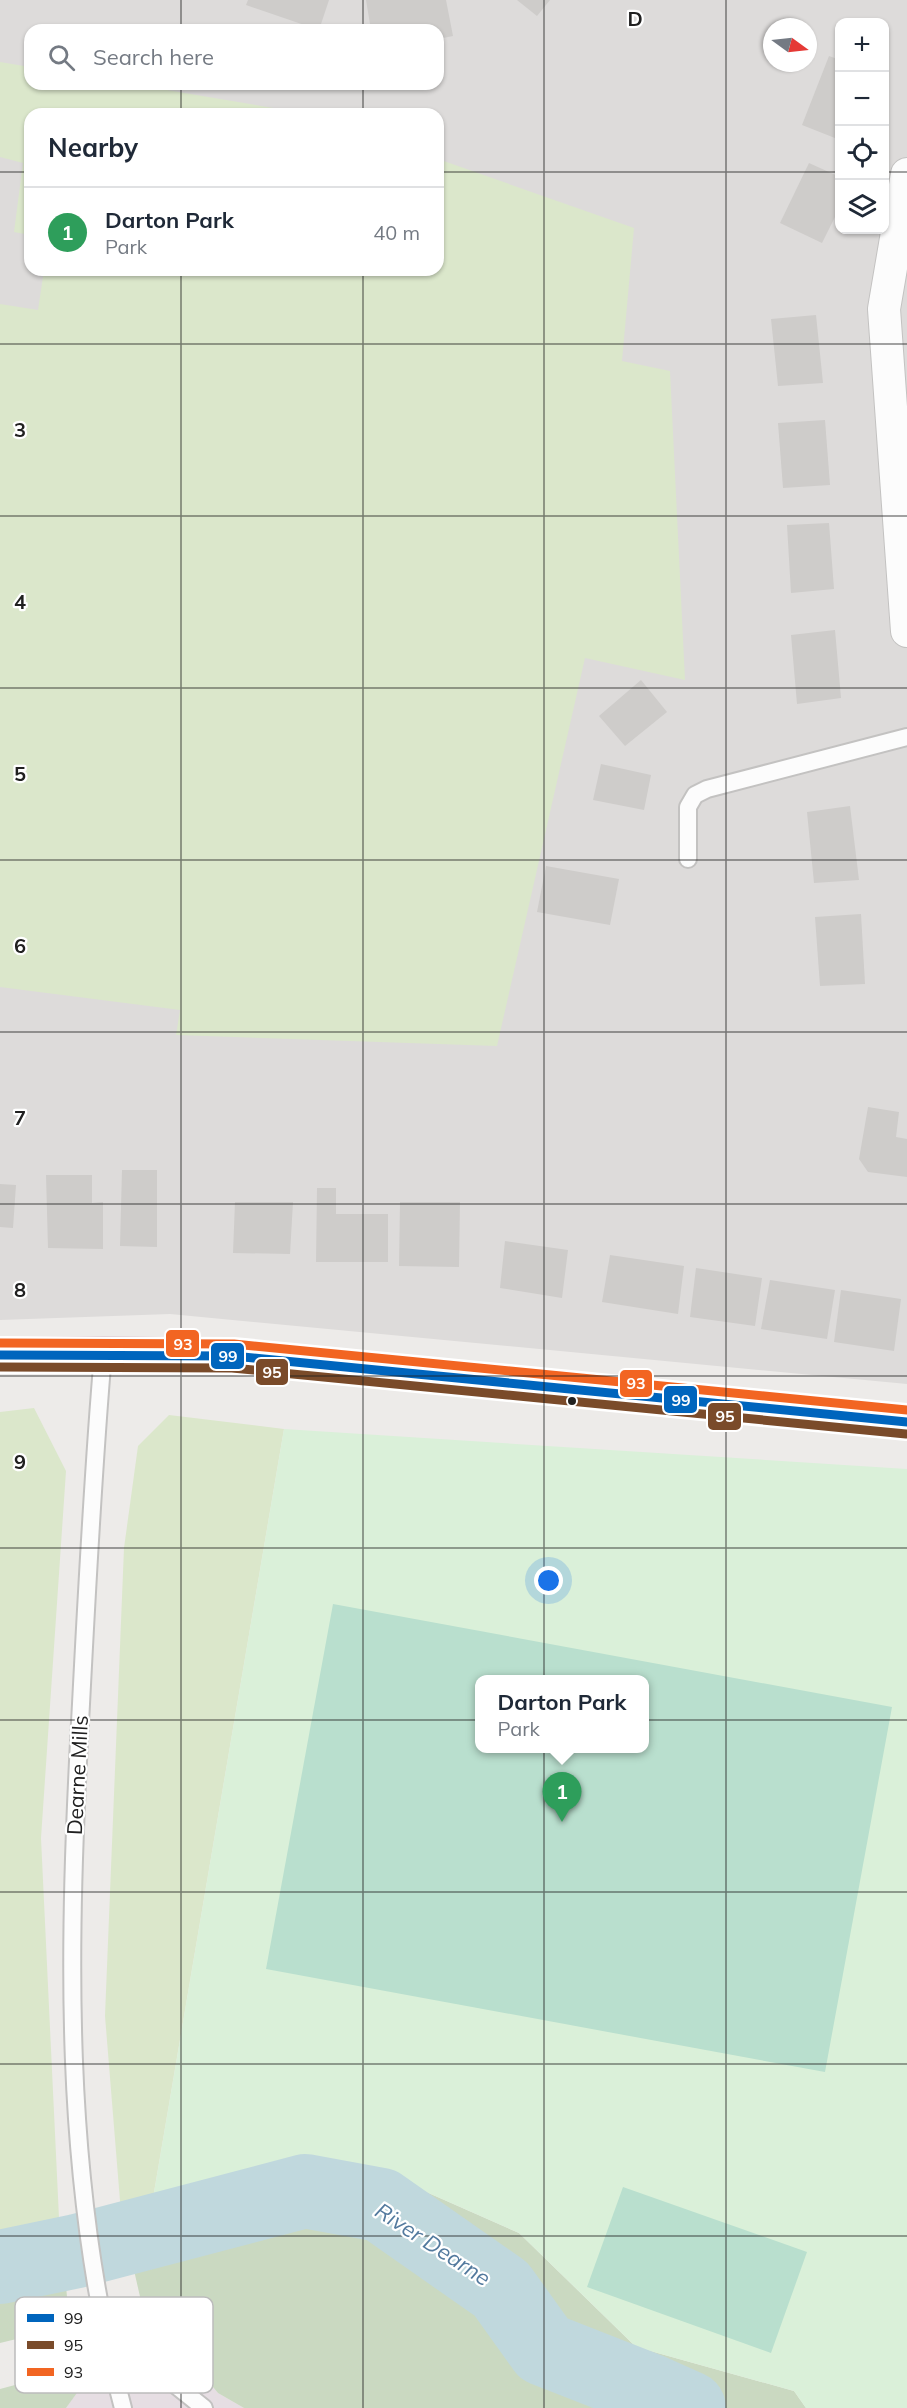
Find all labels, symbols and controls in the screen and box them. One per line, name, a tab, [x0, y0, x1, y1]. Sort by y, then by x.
text: D	[627, 6, 643, 31]
north arrow	[763, 18, 817, 72]
map controls	[835, 18, 889, 234]
button: +	[835, 18, 889, 72]
search box	[24, 24, 444, 90]
icon: search	[45, 41, 78, 74]
text: Search here	[93, 43, 214, 71]
button: −	[835, 72, 889, 126]
button: locate	[835, 126, 889, 180]
text: Nearby	[48, 131, 138, 164]
button: layers	[835, 180, 889, 234]
text: Darton Park	[105, 206, 234, 234]
text: 1	[62, 220, 74, 245]
text: 40 m	[373, 220, 420, 245]
text: Park	[105, 234, 147, 259]
text: 3	[14, 417, 26, 442]
text: 4	[14, 589, 26, 614]
text: 5	[14, 761, 26, 786]
text: 6	[14, 933, 26, 958]
text: 7	[14, 1105, 26, 1130]
text: 8	[14, 1277, 26, 1302]
line badge: 93	[165, 1329, 200, 1358]
text: 93	[173, 1334, 193, 1354]
line badge: 99	[210, 1342, 245, 1370]
text: 99	[218, 1346, 238, 1366]
line badge: 95	[255, 1358, 289, 1386]
text: 95	[262, 1362, 282, 1382]
line badge: 93	[619, 1369, 653, 1398]
text: 93	[626, 1373, 646, 1393]
line badge: 99	[663, 1385, 698, 1414]
text: 99	[671, 1390, 691, 1410]
unlabelled marker	[566, 1395, 578, 1407]
line badge: 95	[707, 1402, 742, 1431]
text: 95	[715, 1406, 735, 1426]
text: 9	[14, 1449, 26, 1474]
your location	[534, 1566, 563, 1595]
popup	[475, 1675, 649, 1753]
text: Darton Park	[498, 1688, 626, 1716]
street label: Dearne Mills	[61, 1714, 93, 1836]
text: Park	[498, 1716, 540, 1741]
pin: 1	[542, 1772, 582, 1822]
water label: River Dearne	[370, 2196, 496, 2292]
legend	[15, 2297, 213, 2393]
text: 99	[64, 2308, 83, 2328]
text: 95	[64, 2335, 83, 2355]
text: 93	[64, 2362, 83, 2382]

